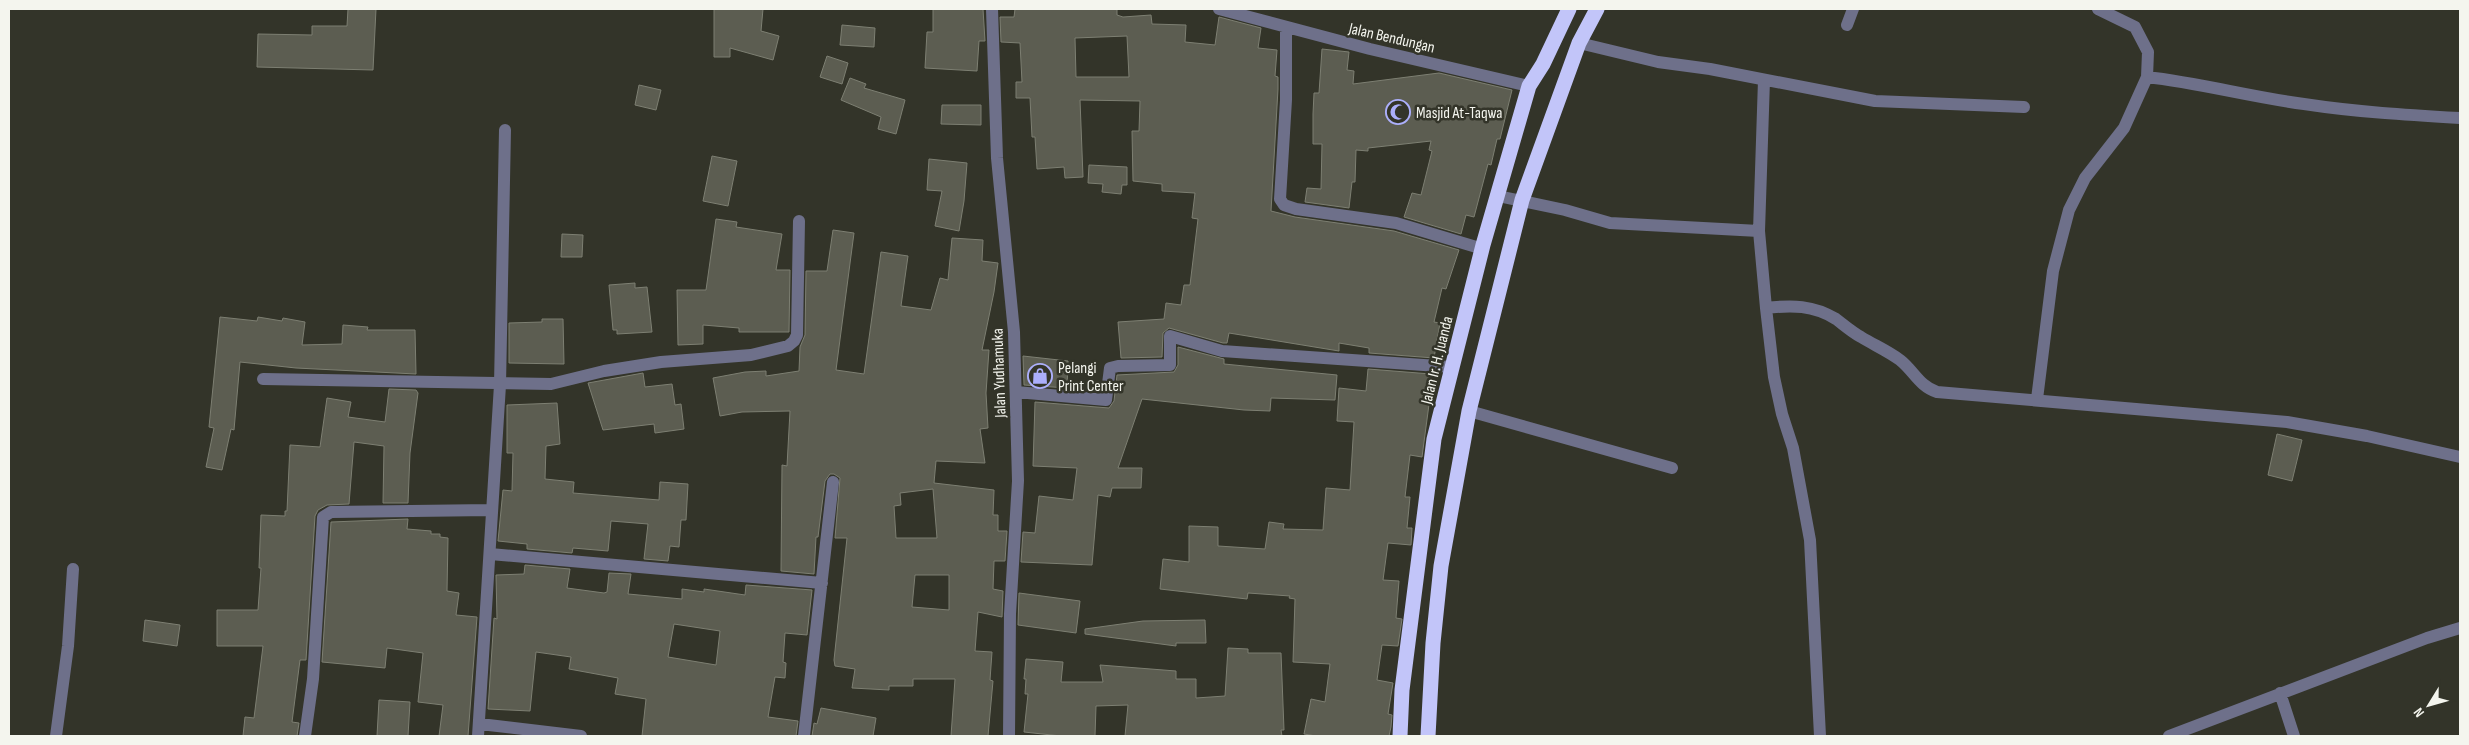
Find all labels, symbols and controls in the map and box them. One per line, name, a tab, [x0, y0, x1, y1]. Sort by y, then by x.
street label: Jalan Bendungan	[1346, 19, 1437, 58]
mosque icon: Masjid At-Taqwa	[1385, 99, 1411, 125]
place label: Masjid At-Taqwa	[1416, 104, 1503, 123]
street label: Jalan Ir. H. Juanda	[1417, 314, 1458, 407]
street label: Jalan Yudhamuka	[988, 328, 1011, 419]
place label: Pelangi Print Center	[1058, 359, 1124, 396]
shop icon: Pelangi Print Center	[1027, 363, 1053, 389]
north arrow	[2404, 680, 2454, 730]
text: N	[2410, 704, 2428, 721]

